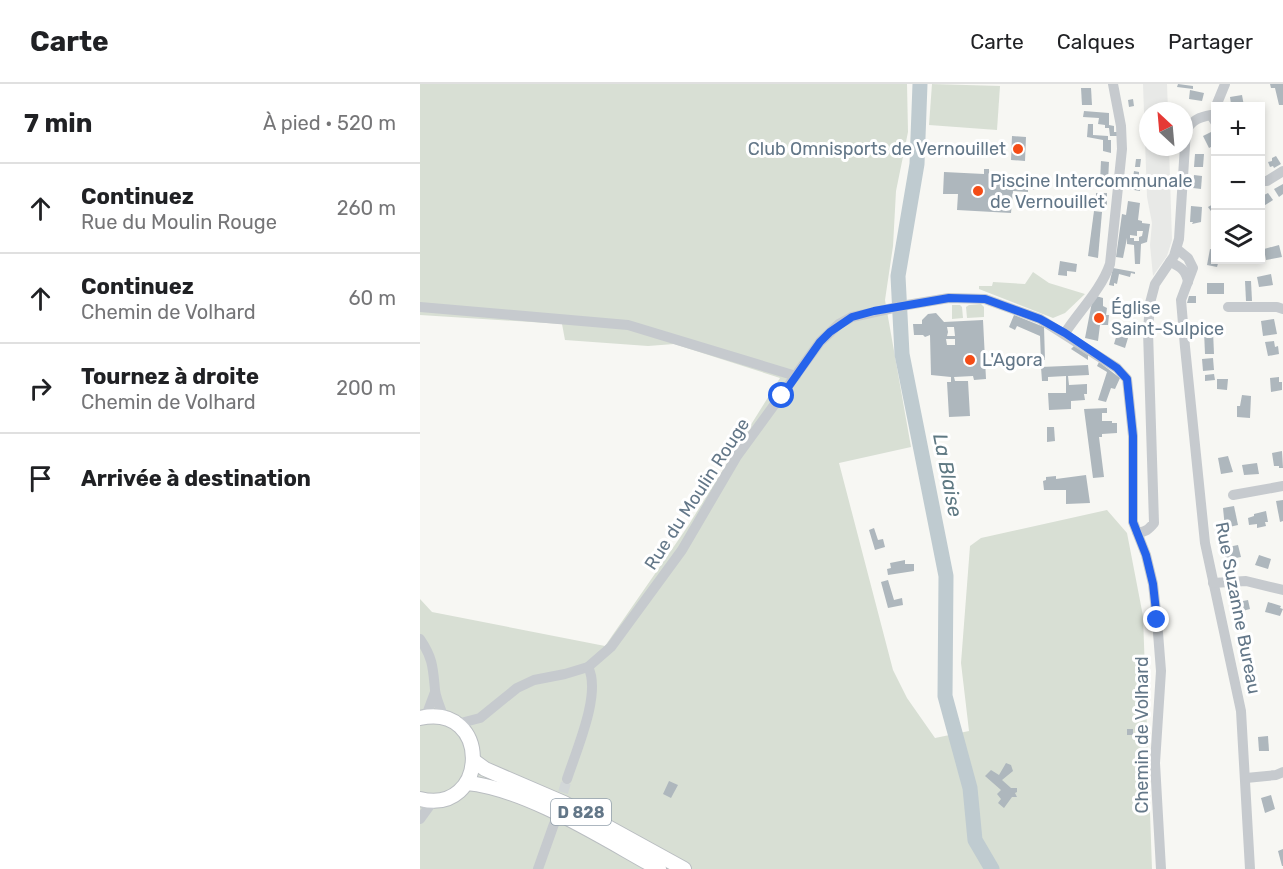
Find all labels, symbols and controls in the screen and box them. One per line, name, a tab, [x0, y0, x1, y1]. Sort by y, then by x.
text: Carte	[30, 25, 109, 58]
text: Carte	[970, 29, 1024, 54]
text: Calques	[1057, 29, 1135, 54]
text: Partager	[1168, 29, 1253, 54]
north arrow	[1139, 102, 1193, 156]
map controls	[1211, 102, 1265, 264]
button: +	[1211, 102, 1265, 156]
text: 7 min	[24, 108, 92, 139]
text: À pied · 520 m	[263, 111, 396, 135]
place label: Club Omnisports de Vernouillet	[748, 138, 1006, 160]
marker: Club Omnisports de Vernouillet	[1011, 142, 1025, 156]
button: −	[1211, 156, 1265, 210]
place label: Piscine Intercommunale de Vernouillet	[990, 170, 1193, 213]
text: Continuez	[81, 183, 194, 210]
marker: Piscine Intercommunale de Vernouillet	[971, 184, 985, 198]
icon: ahead	[24, 192, 57, 225]
text: 260 m	[337, 196, 396, 220]
text: Rue du Moulin Rouge	[81, 210, 277, 234]
button: layers	[1211, 210, 1265, 264]
text: Continuez	[81, 273, 194, 300]
icon: ahead	[24, 282, 57, 315]
text: 60 m	[349, 286, 396, 310]
place label: Église Saint-Sulpice	[1111, 297, 1224, 340]
text: Chemin de Volhard	[81, 300, 256, 324]
marker: Église Saint-Sulpice	[1092, 311, 1106, 325]
place label: L'Agora	[982, 349, 1043, 371]
marker: L'Agora	[963, 353, 977, 367]
text: Tournez à droite	[81, 363, 259, 390]
icon: right	[24, 372, 57, 405]
text: 200 m	[336, 376, 396, 400]
route start	[768, 382, 794, 408]
text: Chemin de Volhard	[81, 390, 256, 414]
street label: Rue du Moulin Rouge	[640, 414, 754, 574]
water label: La Blaise	[928, 431, 968, 519]
icon: arrive	[24, 462, 57, 495]
text: Arrivée à destination	[81, 465, 311, 492]
street label: Rue Suzanne Bureau	[1211, 520, 1265, 696]
route end	[1143, 606, 1169, 632]
street label: Chemin de Volhard	[1131, 656, 1153, 814]
road number: D 828	[551, 799, 611, 825]

